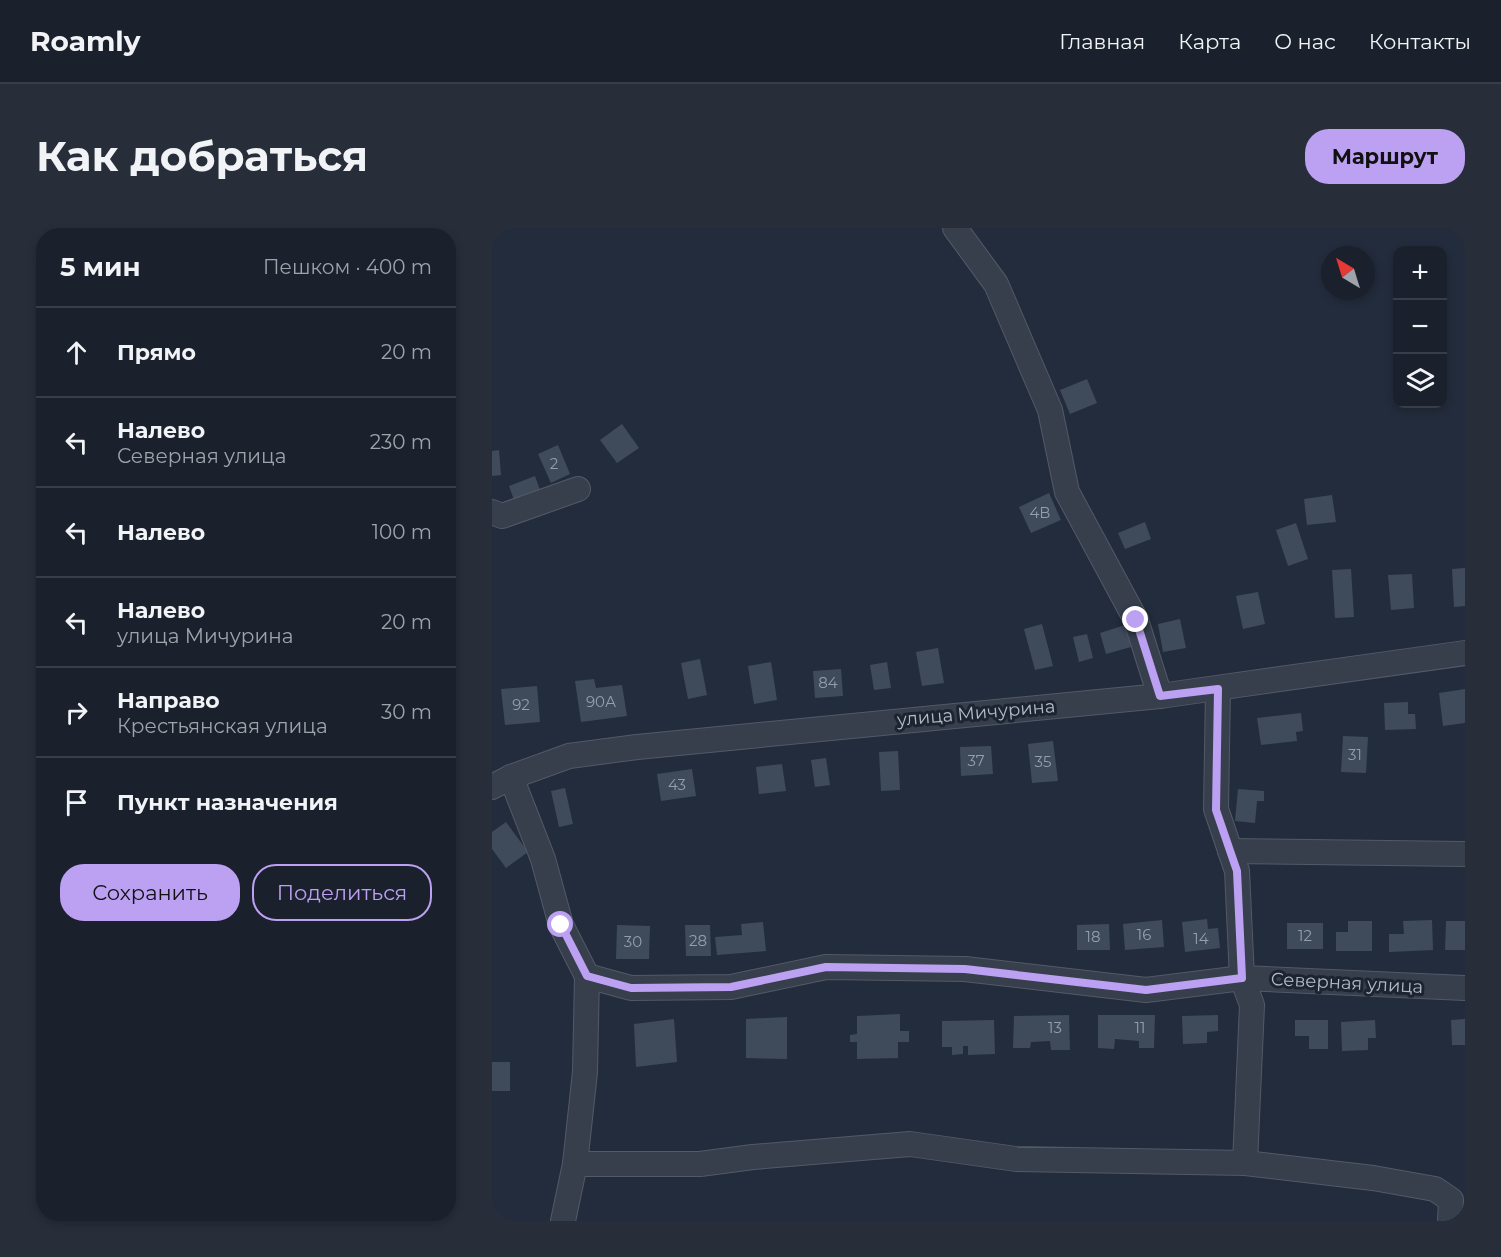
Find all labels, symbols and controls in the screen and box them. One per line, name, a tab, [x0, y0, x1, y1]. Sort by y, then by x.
text: Roamly	[30, 24, 140, 58]
text: Главная	[1059, 29, 1145, 54]
text: Карта	[1178, 29, 1241, 54]
text: О нас	[1274, 29, 1336, 54]
text: Контакты	[1369, 29, 1471, 54]
button: Маршрут	[1305, 129, 1465, 184]
text: Как добраться	[36, 130, 368, 182]
north arrow	[1321, 246, 1375, 300]
map controls	[1393, 246, 1447, 408]
button: +	[1393, 246, 1447, 300]
text: 5 мин	[60, 251, 141, 283]
text: Пешком · 400 m	[263, 255, 432, 279]
button: −	[1393, 300, 1447, 354]
icon: ahead	[60, 336, 93, 369]
text: Прямо	[117, 339, 196, 366]
text: 20 m	[381, 340, 432, 364]
button: layers	[1393, 354, 1447, 408]
text: Налево	[117, 417, 205, 444]
icon: left	[60, 426, 93, 459]
text: 230 m	[370, 430, 432, 454]
text: Северная улица	[117, 444, 286, 468]
house number: 2	[550, 454, 558, 473]
house number: 4В	[1029, 503, 1051, 522]
icon: left	[60, 516, 93, 549]
text: Налево	[117, 519, 205, 546]
text: 100 m	[372, 520, 432, 544]
text: Налево	[117, 597, 205, 624]
icon: left	[60, 606, 93, 639]
route end	[1122, 606, 1148, 632]
text: 20 m	[381, 610, 432, 634]
text: улица Мичурина	[117, 624, 293, 648]
house number: 84	[818, 673, 838, 692]
text: Направо	[117, 687, 220, 714]
house number: 90А	[586, 692, 616, 711]
house number: 92	[512, 695, 530, 714]
street label: улица Мичурина	[895, 695, 1056, 731]
icon: right	[60, 696, 93, 729]
text: 30 m	[381, 700, 432, 724]
text: Крестьянская улица	[117, 714, 328, 738]
house number: 31	[1348, 745, 1362, 764]
house number: 37	[967, 751, 985, 770]
house number: 35	[1035, 752, 1051, 771]
house number: 43	[668, 775, 686, 794]
icon: arrive	[60, 786, 93, 819]
text: Пункт назначения	[117, 789, 338, 816]
button: Сохранить	[60, 864, 240, 921]
button: Поделиться	[252, 864, 432, 921]
route start	[547, 911, 573, 937]
house number: 16	[1137, 925, 1151, 944]
house number: 12	[1298, 926, 1312, 945]
house number: 18	[1086, 927, 1101, 946]
house number: 14	[1193, 929, 1209, 948]
house number: 28	[689, 931, 707, 950]
house number: 30	[624, 932, 642, 951]
street label: Северная улица	[1270, 968, 1424, 998]
house number: 13	[1048, 1018, 1062, 1037]
house number: 11	[1135, 1018, 1145, 1037]

